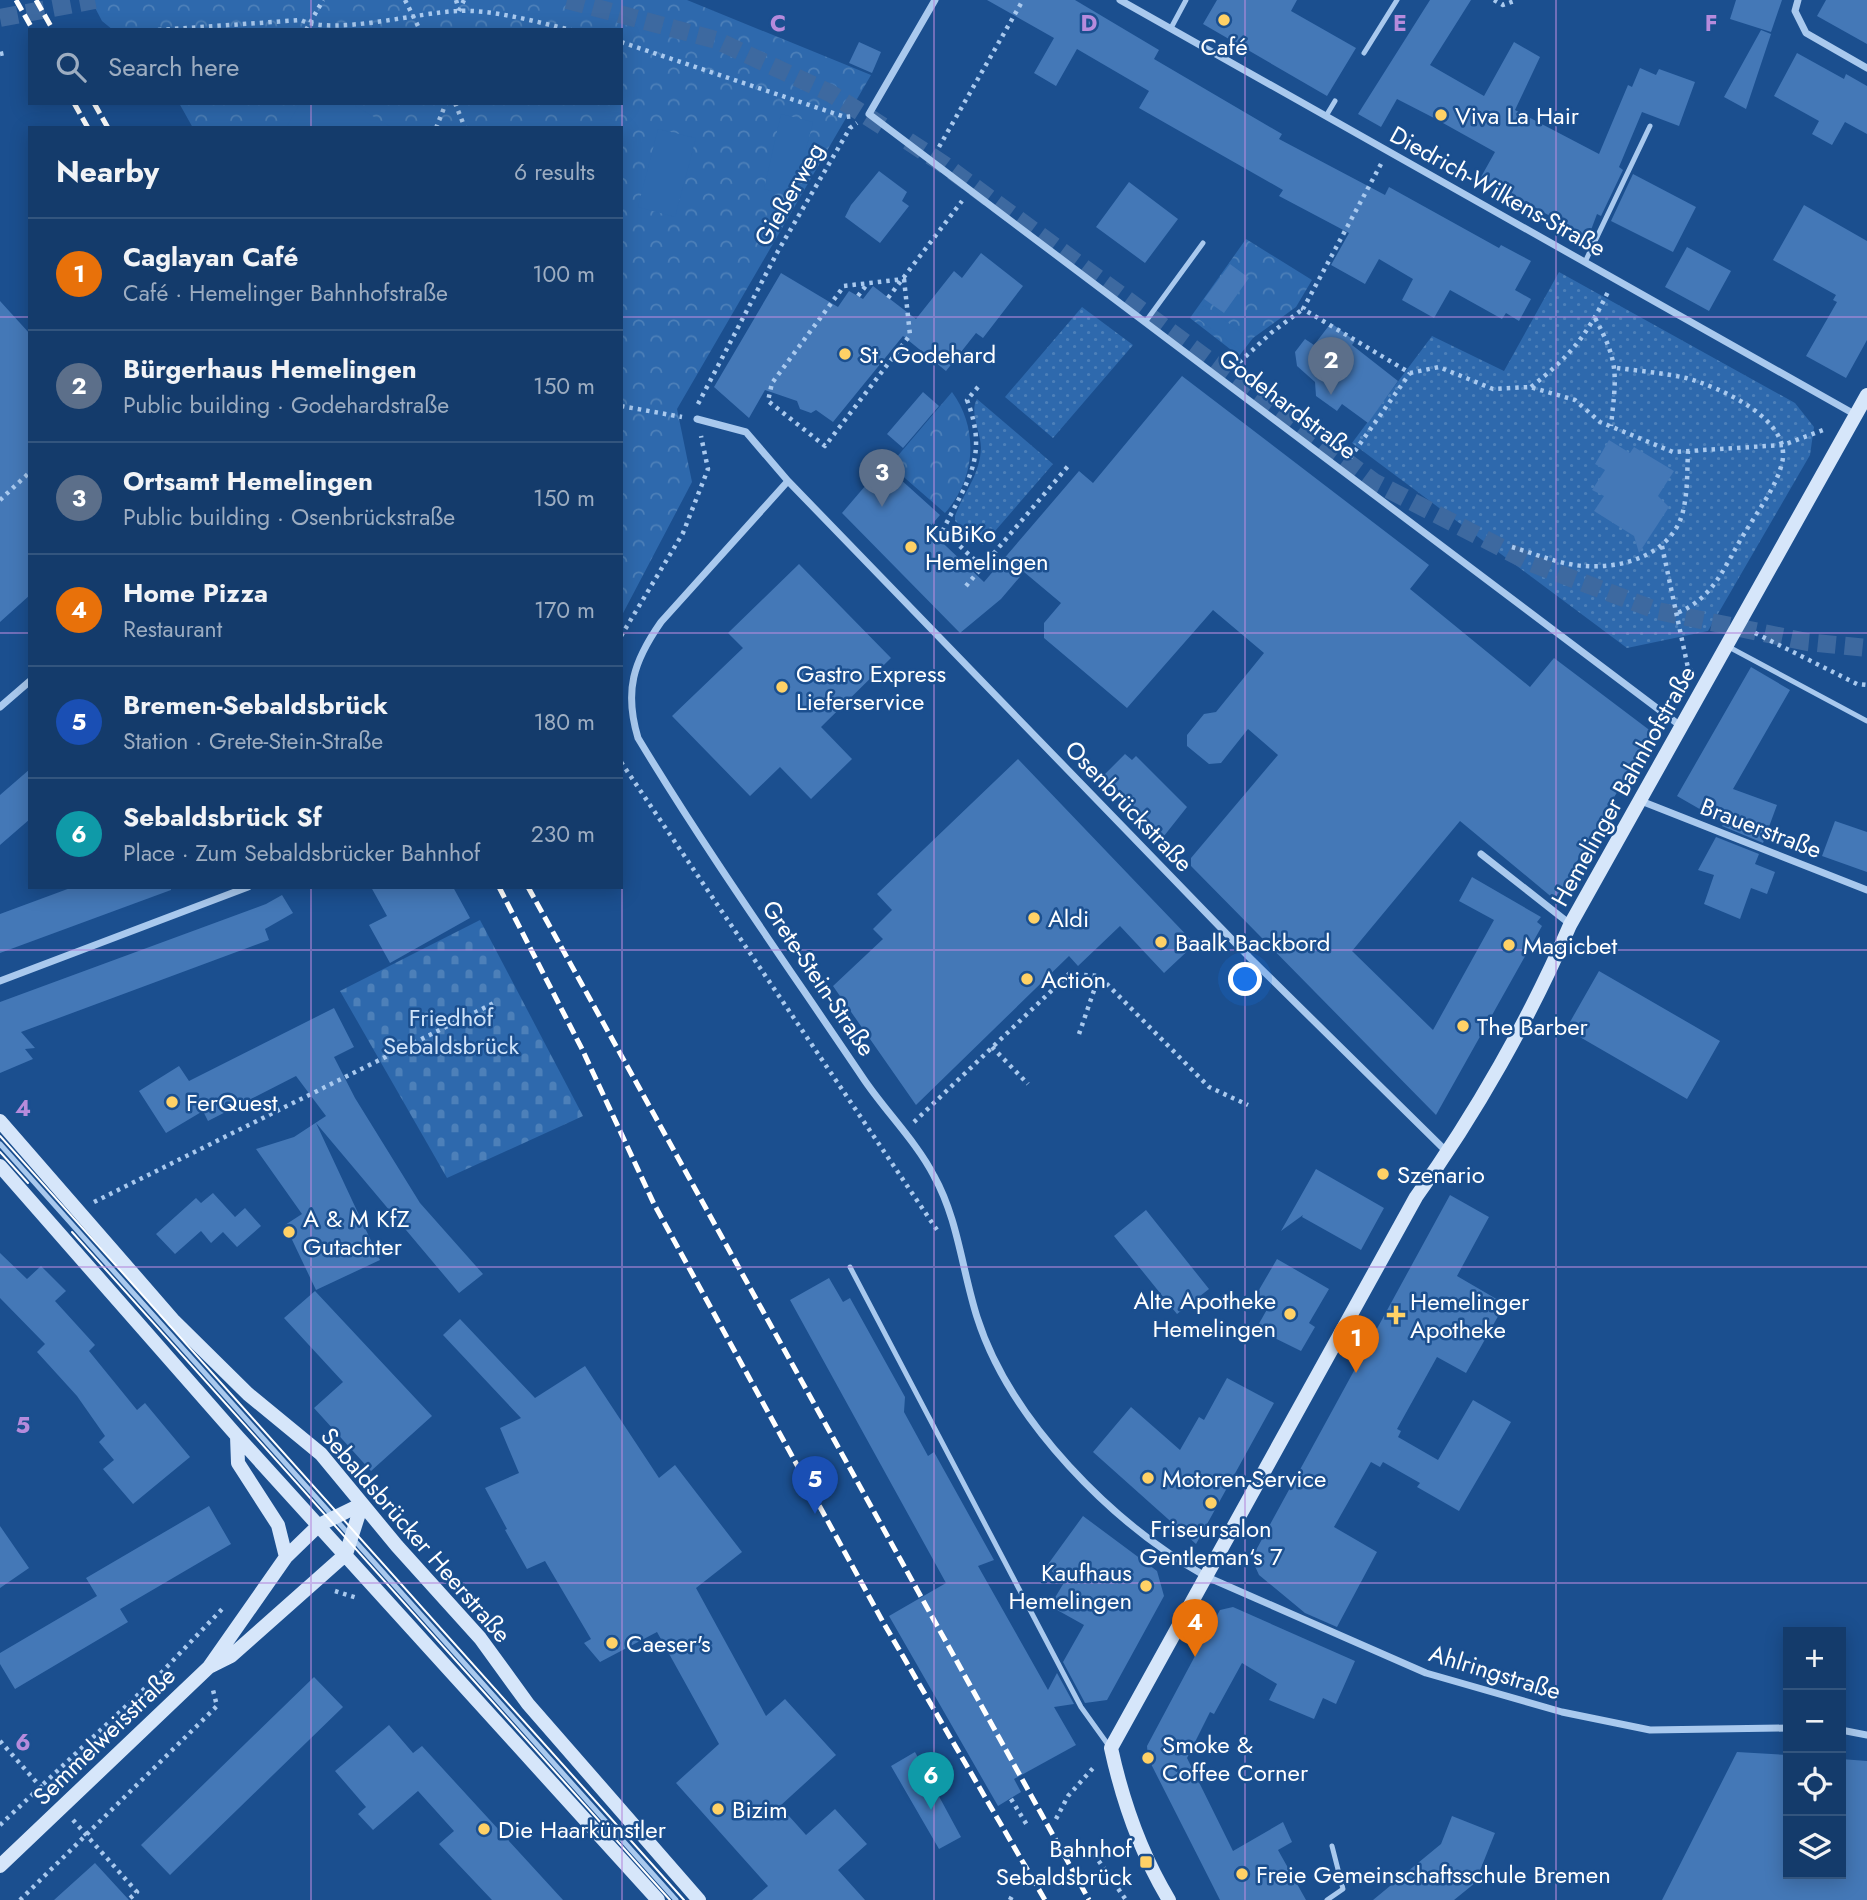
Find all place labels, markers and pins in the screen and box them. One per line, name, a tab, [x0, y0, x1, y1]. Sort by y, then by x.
marker: Café	[1216, 12, 1232, 28]
place label: Café	[1200, 29, 1248, 64]
place label: Viva La Hair	[1455, 98, 1580, 133]
marker: Viva La Hair	[1433, 107, 1449, 123]
place label: St. Godehard	[859, 337, 996, 372]
pin: 2	[1308, 337, 1354, 395]
marker: St. Godehard	[837, 346, 853, 362]
pin: 3	[859, 449, 905, 507]
place label: KuBiKo Hemelingen	[925, 516, 1049, 579]
marker: KuBiKo Hemelingen	[903, 539, 919, 555]
place label: Gastro Express Lieferservice	[796, 656, 946, 719]
marker: Gastro Express Lieferservice	[774, 679, 790, 695]
place label: Aldi	[1048, 901, 1089, 936]
marker: Aldi	[1026, 910, 1042, 926]
place label: Baalk Backbord	[1175, 925, 1330, 960]
place label: Magicbet	[1523, 928, 1617, 963]
marker: Baalk Backbord	[1153, 934, 1169, 950]
marker: Magicbet	[1501, 937, 1517, 953]
place label: Action	[1041, 962, 1106, 997]
marker: Action	[1019, 971, 1035, 987]
place label: The Barber	[1477, 1009, 1589, 1044]
marker: The Barber	[1455, 1018, 1471, 1034]
place label: FerQuest	[186, 1085, 278, 1120]
marker: FerQuest	[164, 1094, 180, 1110]
place label: Szenario	[1397, 1157, 1485, 1192]
marker: Szenario	[1375, 1166, 1391, 1182]
place label: A & M KfZ Gutachter	[303, 1201, 410, 1264]
marker: A & M KfZ Gutachter	[281, 1224, 297, 1240]
place label: Alte Apotheke Hemelingen	[1133, 1283, 1276, 1346]
place label: Hemelinger Apotheke	[1410, 1284, 1530, 1347]
marker: Alte Apotheke Hemelingen	[1282, 1306, 1298, 1322]
marker: Hemelinger Apotheke	[1388, 1307, 1404, 1323]
pin: 1	[1333, 1315, 1379, 1373]
pin: 5	[792, 1456, 838, 1514]
place label: Motoren-Service	[1162, 1461, 1326, 1496]
marker: Motoren-Service	[1140, 1470, 1156, 1486]
marker: Friseursalon Gentleman‘s 7	[1203, 1495, 1219, 1511]
place label: Friseursalon Gentleman‘s 7	[1139, 1511, 1283, 1574]
place label: Kaufhaus Hemelingen	[1008, 1555, 1132, 1618]
marker: Kaufhaus Hemelingen	[1138, 1578, 1154, 1594]
pin: 4	[1172, 1599, 1218, 1657]
place label: Caeser's	[626, 1626, 711, 1661]
marker: Caeser's	[604, 1635, 620, 1651]
place label: Smoke & Coffee Corner	[1162, 1727, 1309, 1790]
marker: Smoke & Coffee Corner	[1140, 1750, 1156, 1766]
pin: 6	[908, 1752, 954, 1810]
place label: Bizim	[732, 1792, 788, 1827]
marker: Bizim	[710, 1801, 726, 1817]
place label: Die Haarkünstler	[498, 1812, 667, 1847]
marker: Die Haarkünstler	[476, 1821, 492, 1837]
place label: Bahnhof Sebaldsbrück	[996, 1831, 1133, 1894]
marker: Bahnhof Sebaldsbrück	[1138, 1854, 1154, 1870]
place label: Freie Gemeinschaftsschule Bremen	[1256, 1857, 1611, 1892]
marker: Freie Gemeinschaftsschule Bremen	[1234, 1866, 1250, 1882]

